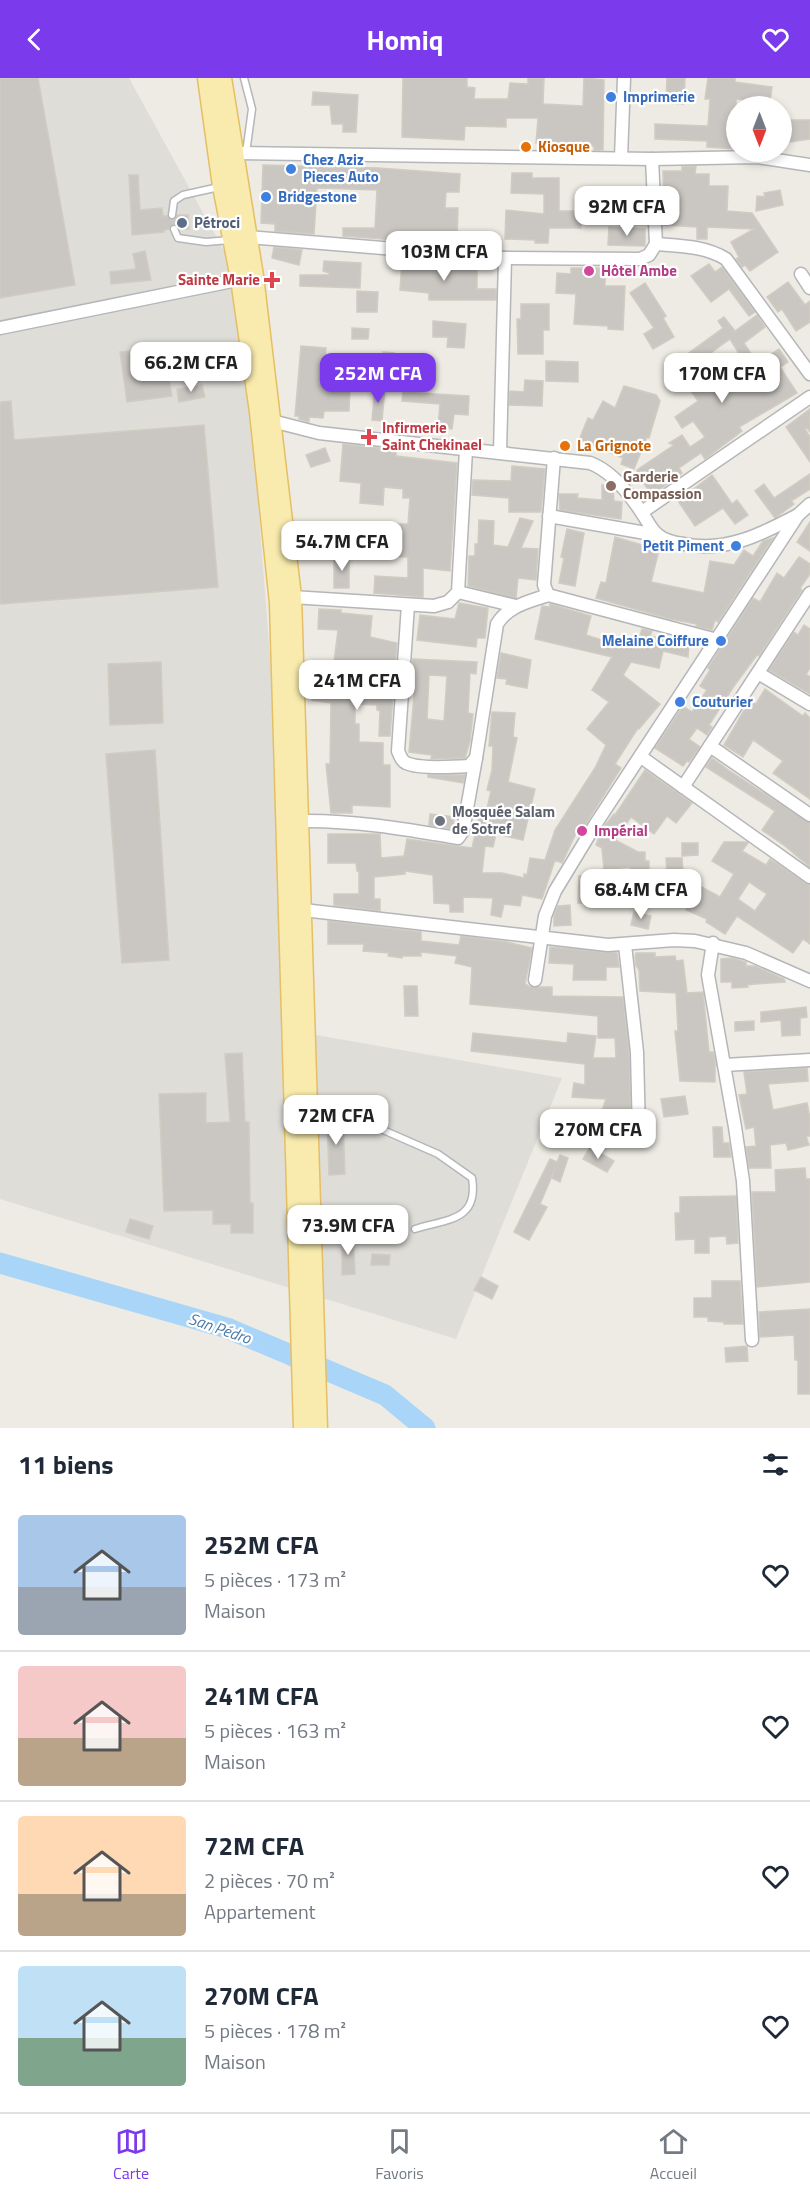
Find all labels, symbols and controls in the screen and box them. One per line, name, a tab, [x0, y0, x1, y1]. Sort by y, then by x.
text: Homiq	[367, 19, 443, 60]
icon: back	[18, 23, 51, 56]
icon: heart	[759, 23, 792, 56]
place label: Imprimerie	[623, 85, 695, 108]
marker: Imprimerie	[604, 90, 618, 104]
north arrow	[726, 96, 792, 162]
map controls	[726, 96, 792, 162]
place label: Kiosque	[538, 135, 590, 158]
marker: Kiosque	[519, 140, 533, 154]
place label: Chez Aziz Pieces Auto	[303, 148, 379, 188]
marker: Chez Aziz Pieces Auto	[284, 162, 298, 176]
place label: Bridgestone	[278, 185, 357, 208]
pin: 92M CFA	[572, 186, 682, 237]
marker: Bridgestone	[259, 190, 273, 204]
text: 92M CFA	[588, 190, 666, 221]
place label: Pétroci	[194, 211, 240, 234]
marker: Pétroci	[175, 216, 189, 230]
pin: 103M CFA	[382, 231, 506, 282]
text: 103M CFA	[400, 235, 488, 266]
place label: Hôtel Ambe	[601, 259, 677, 282]
marker: Hôtel Ambe	[582, 264, 596, 278]
place label: Sainte Marie	[178, 268, 260, 291]
marker: Sainte Marie	[265, 273, 279, 287]
pin: 66.2M CFA	[122, 342, 260, 393]
text: 66.2M CFA	[144, 346, 238, 377]
pin: 252M CFA	[316, 353, 440, 404]
pin: 170M CFA	[660, 353, 784, 404]
text: 252M CFA	[334, 357, 422, 388]
text: 170M CFA	[678, 357, 766, 388]
place label: Infirmerie Saint Chekinael	[382, 416, 482, 456]
marker: Infirmerie Saint Chekinael	[360, 428, 378, 446]
place label: La Grignote	[577, 434, 651, 457]
marker: La Grignote	[558, 439, 572, 453]
place label: Garderie Compassion	[623, 465, 702, 505]
marker: Garderie Compassion	[604, 479, 618, 493]
pin: 54.7M CFA	[273, 521, 411, 572]
text: 54.7M CFA	[295, 525, 389, 556]
place label: Petit Piment	[643, 534, 725, 557]
marker: Petit Piment	[729, 539, 743, 553]
place label: Melaine Coiffure	[602, 629, 709, 652]
marker: Melaine Coiffure	[714, 634, 728, 648]
pin: 241M CFA	[295, 660, 419, 711]
text: 241M CFA	[313, 664, 401, 695]
place label: Couturier	[692, 690, 753, 713]
marker: Couturier	[673, 695, 687, 709]
place label: Mosquée Salam de Sotref	[452, 800, 555, 840]
marker: Mosquée Salam de Sotref	[433, 814, 447, 828]
place label: Impérial	[594, 819, 648, 842]
marker: Impérial	[575, 824, 589, 838]
pin: 68.4M CFA	[572, 869, 710, 920]
text: 68.4M CFA	[594, 873, 688, 904]
pin: 72M CFA	[281, 1095, 391, 1146]
text: 72M CFA	[297, 1099, 375, 1130]
pin: 270M CFA	[536, 1109, 660, 1160]
text: 270M CFA	[554, 1113, 642, 1144]
pin: 73.9M CFA	[279, 1205, 417, 1256]
text: 73.9M CFA	[301, 1209, 395, 1240]
water label: San Pédro	[186, 1306, 255, 1350]
text: 11 biens	[18, 1445, 114, 1484]
icon: filters	[759, 1448, 792, 1481]
text: 252M CFA	[204, 1525, 319, 1564]
icon: home	[66, 1539, 138, 1611]
icon: heart	[759, 1559, 792, 1592]
text: 5 pièces · 173 m²	[204, 1564, 346, 1595]
text: Maison	[204, 1595, 266, 1626]
text: 241M CFA	[204, 1676, 319, 1715]
icon: home	[66, 1690, 138, 1762]
icon: heart	[759, 1710, 792, 1743]
text: 5 pièces · 163 m²	[204, 1715, 346, 1746]
text: Maison	[204, 1746, 266, 1777]
text: 72M CFA	[204, 1826, 304, 1865]
icon: home	[66, 1840, 138, 1912]
icon: heart	[759, 1860, 792, 1893]
text: 2 pièces · 70 m²	[204, 1865, 335, 1896]
text: Appartement	[204, 1896, 316, 1927]
text: 270M CFA	[204, 1976, 319, 2015]
icon: home	[66, 1990, 138, 2062]
icon: heart	[759, 2010, 792, 2043]
text: 5 pièces · 178 m²	[204, 2015, 346, 2046]
text: Maison	[204, 2046, 266, 2077]
tab: Carte	[113, 2125, 149, 2185]
tab: Favoris	[375, 2125, 424, 2185]
tab: Accueil	[650, 2125, 697, 2185]

